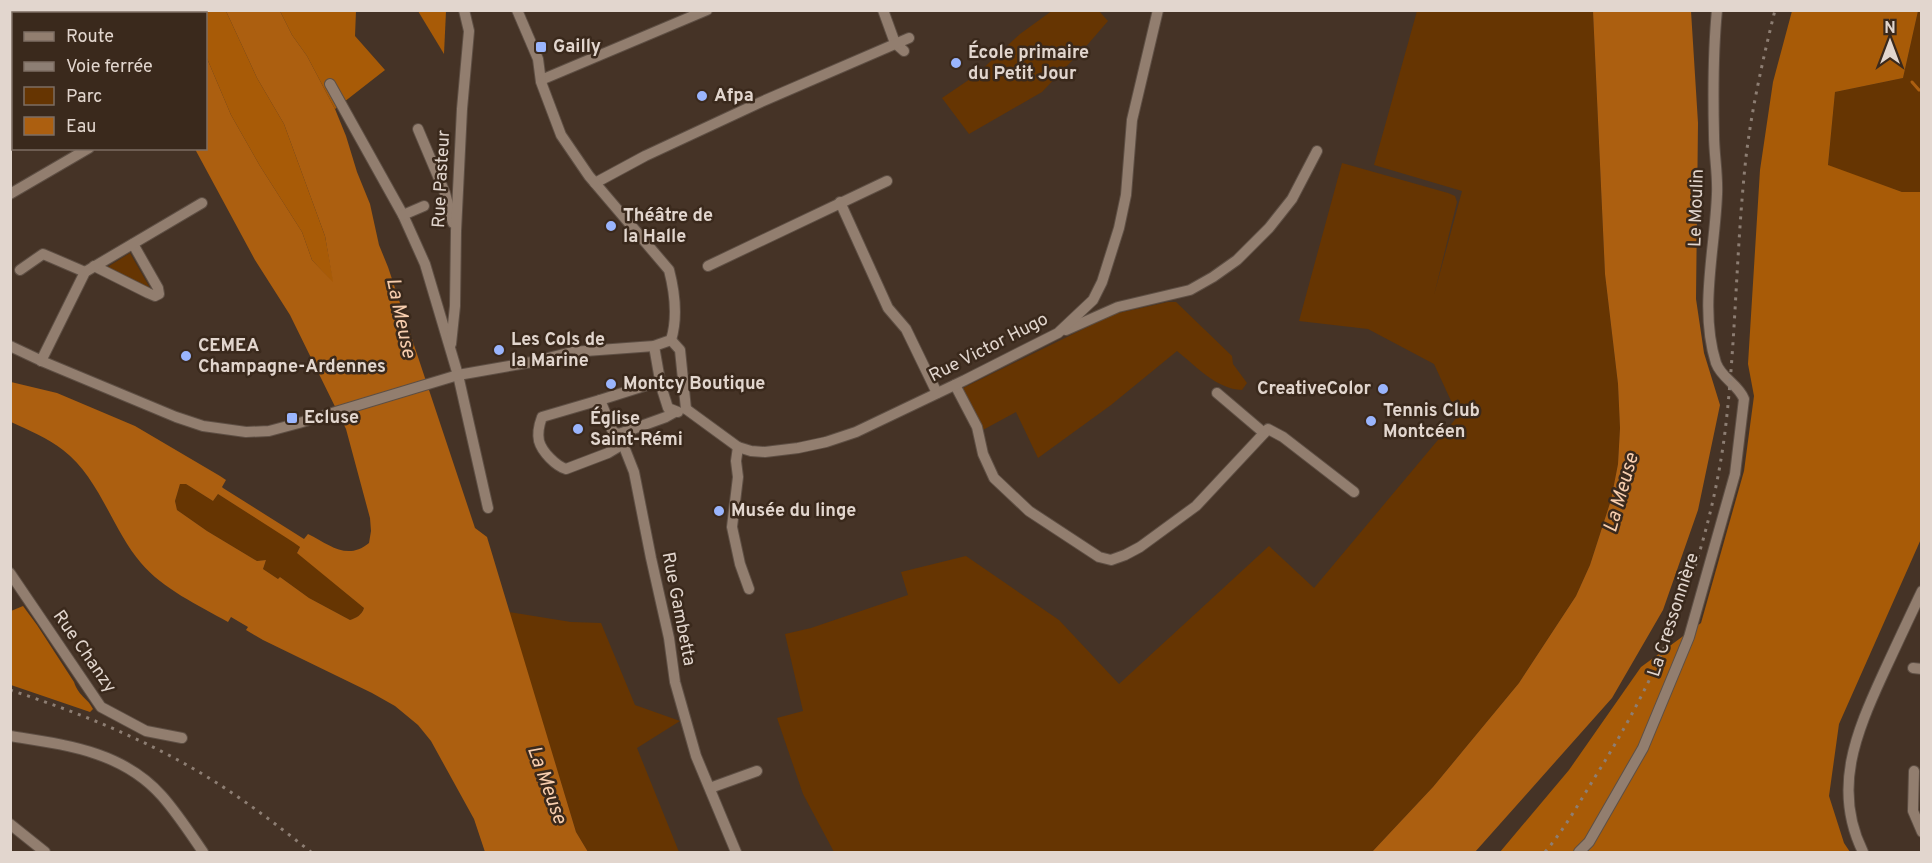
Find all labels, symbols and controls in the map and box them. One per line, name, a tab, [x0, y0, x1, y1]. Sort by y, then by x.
legend	[12, 12, 207, 150]
north arrow	[1860, 12, 1920, 72]
text: N	[1884, 19, 1896, 39]
text: Route	[66, 26, 114, 49]
place label: Gailly	[553, 36, 601, 59]
marker: Gailly	[534, 40, 548, 54]
place label: École primaire du Petit Jour	[968, 40, 1089, 86]
text: Voie ferrée	[66, 56, 153, 79]
marker: École primaire du Petit Jour	[949, 56, 963, 70]
place label: Afpa	[714, 85, 754, 108]
text: Parc	[66, 86, 102, 109]
marker: Afpa	[695, 89, 709, 103]
text: Eau	[66, 116, 96, 139]
street label: Rue Pasteur	[428, 129, 456, 229]
street label: Le Moulin	[1684, 169, 1710, 247]
place label: Théâtre de la Halle	[623, 205, 713, 249]
marker: Théâtre de la Halle	[604, 219, 618, 233]
water label: La Meuse	[379, 276, 421, 361]
street label: Rue Victor Hugo	[926, 308, 1052, 388]
place label: Les Cols de la Marine	[511, 329, 605, 373]
place label: CEMEA Champagne-Ardennes	[198, 335, 386, 379]
marker: Les Cols de la Marine	[492, 343, 506, 357]
marker: CEMEA Champagne-Ardennes	[179, 349, 193, 363]
place label: Montcy Boutique	[623, 373, 765, 396]
marker: Montcy Boutique	[604, 377, 618, 391]
place label: CreativeColor	[1257, 378, 1371, 401]
marker: CreativeColor	[1376, 382, 1390, 396]
place label: Tennis Club Montcéen	[1383, 400, 1480, 444]
place label: Église Saint-Rémi	[590, 406, 683, 452]
place label: Ecluse	[304, 407, 359, 430]
marker: Ecluse	[285, 411, 299, 425]
marker: Tennis Club Montcéen	[1364, 414, 1378, 428]
marker: Église Saint-Rémi	[571, 422, 585, 436]
water label: La Meuse	[1598, 450, 1646, 536]
place label: Musée du linge	[731, 500, 856, 523]
marker: Musée du linge	[712, 504, 726, 518]
street label: Rue Gambetta	[656, 550, 700, 668]
street label: La Cressonnière	[1643, 550, 1705, 680]
street label: Rue Chanzy	[47, 606, 121, 698]
water label: La Meuse	[520, 742, 572, 828]

